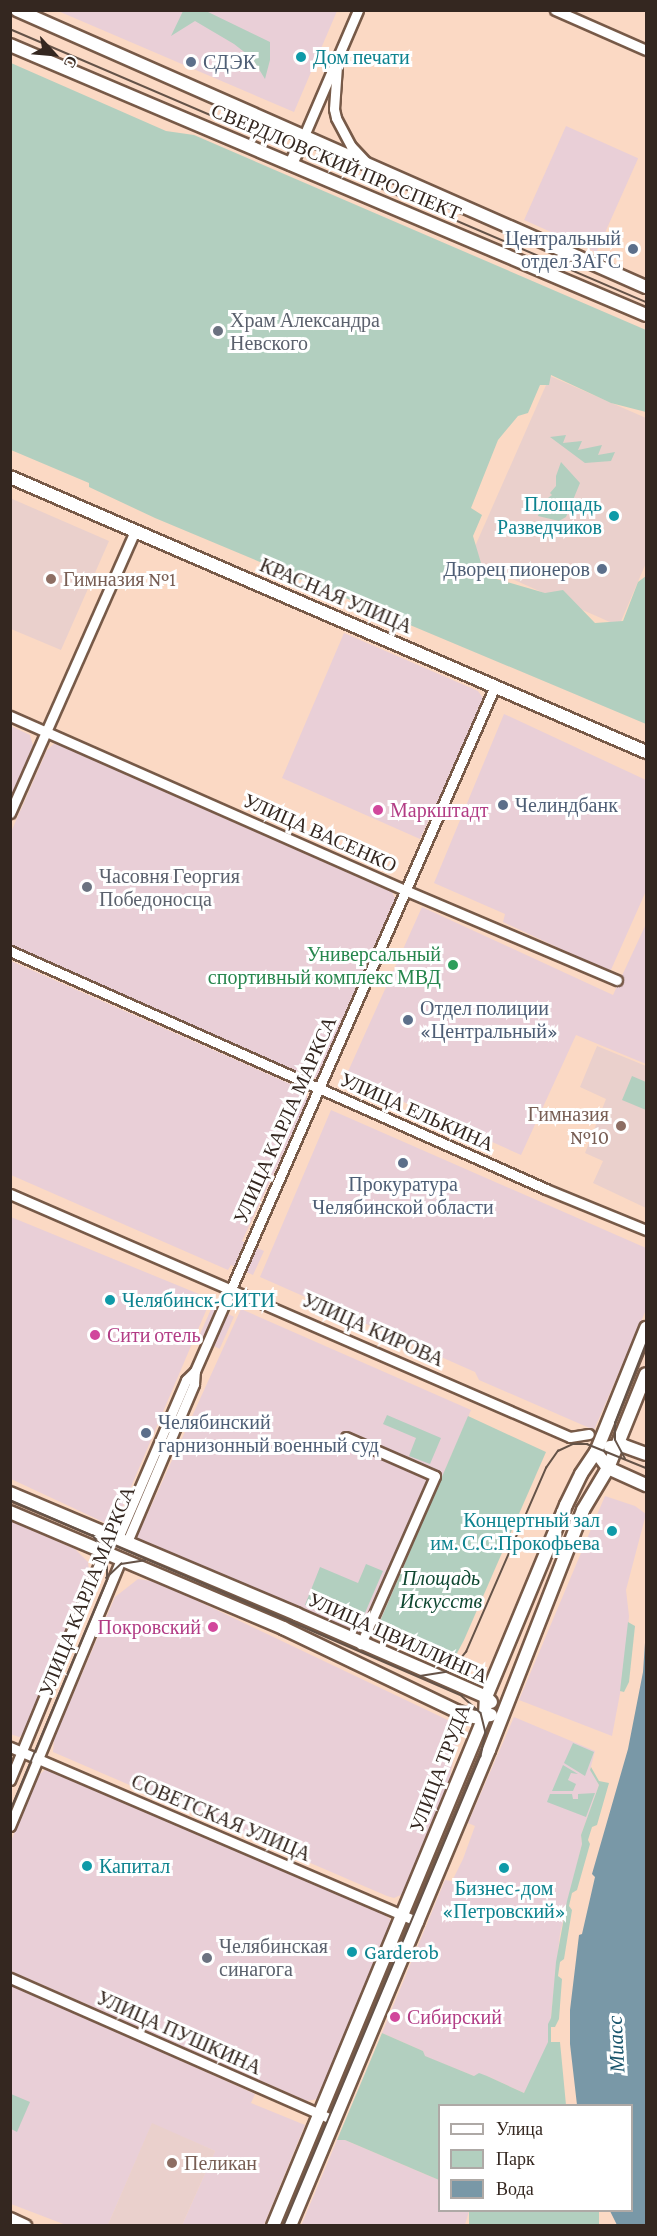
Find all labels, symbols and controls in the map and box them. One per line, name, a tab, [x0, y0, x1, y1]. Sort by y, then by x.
north arrow	[24, 24, 84, 84]
place label: Дом печати	[313, 45, 410, 69]
place label: СДЭК	[203, 50, 256, 74]
marker: Дом печати	[294, 50, 308, 64]
text: С	[60, 53, 81, 71]
marker: СДЭК	[184, 55, 198, 69]
street label: СВЕРДЛОВСКИЙ ПРОСПЕКТ	[208, 98, 464, 226]
place label: Центральный отдел ЗАГС	[505, 226, 621, 273]
marker: Центральный отдел ЗАГС	[626, 242, 640, 256]
place label: Храм Александра Невского	[230, 308, 380, 355]
marker: Храм Александра Невского	[211, 324, 225, 338]
place label: Площадь Разведчиков	[497, 492, 602, 539]
marker: Площадь Разведчиков	[607, 509, 621, 523]
street label: КРАСНАЯ УЛИЦА	[256, 553, 416, 639]
place label: Дворец пионеров	[443, 557, 590, 581]
marker: Дворец пионеров	[595, 562, 609, 576]
place label: Гимназия №1	[63, 567, 176, 591]
marker: Гимназия №1	[44, 572, 58, 586]
street label: УЛИЦА ВАСЕНКО	[240, 788, 400, 878]
place label: Челиндбанк	[515, 793, 618, 817]
place label: Маркштадт	[390, 798, 489, 822]
marker: Челиндбанк	[496, 798, 510, 812]
marker: Маркштадт	[371, 803, 385, 817]
place label: Часовня Георгия Победоносца	[99, 864, 240, 911]
marker: Часовня Георгия Победоносца	[80, 880, 94, 894]
place label: Универсальный спортивный комплекс МВД	[208, 942, 441, 989]
marker: Универсальный спортивный комплекс МВД	[446, 958, 460, 972]
place label: Отдел полиции «Центральный»	[420, 996, 558, 1043]
street label: УЛИЦА КАРЛА МАРКСА	[228, 1012, 342, 1228]
marker: Отдел полиции «Центральный»	[401, 1013, 415, 1027]
street label: УЛИЦА ЕЛЬКИНА	[336, 1067, 498, 1157]
place label: Гимназия №10	[527, 1102, 609, 1149]
marker: Гимназия №10	[614, 1119, 628, 1133]
marker: Прокуратура Челябинской области	[396, 1156, 410, 1170]
place label: Прокуратура Челябинской области	[312, 1172, 494, 1219]
place label: Челябинск-СИТИ	[122, 1288, 275, 1312]
street label: УЛИЦА КИРОВА	[298, 1288, 448, 1372]
marker: Челябинск-СИТИ	[103, 1293, 117, 1307]
place label: Сити отель	[107, 1323, 201, 1347]
marker: Сити отель	[88, 1328, 102, 1342]
place label: Челябинский гарнизонный военный суд	[158, 1410, 379, 1457]
marker: Челябинский гарнизонный военный суд	[139, 1426, 153, 1440]
street label: УЛИЦА КАРЛА МАРКСА	[34, 1482, 140, 1700]
place label: Концертный зал им. С.С.Прокофьева	[430, 1508, 600, 1555]
marker: Концертный зал им. С.С.Прокофьева	[605, 1524, 619, 1538]
park label: Площадь Искусств	[400, 1566, 482, 1613]
street label: УЛИЦА ЦВИЛЛИНГА	[304, 1587, 492, 1689]
place label: Покровский	[98, 1615, 201, 1639]
marker: Покровский	[206, 1620, 220, 1634]
street label: УЛИЦА ТРУДА	[404, 1700, 476, 1836]
street label: СОВЕТСКАЯ УЛИЦА	[128, 1769, 314, 1867]
place label: Капитал	[99, 1854, 170, 1878]
marker: Капитал	[80, 1859, 94, 1873]
marker: Бизнес-дом «Петровский»	[497, 1861, 511, 1875]
place label: Бизнес-дом «Петровский»	[442, 1877, 566, 1924]
place label: Челябинская синагога	[219, 1934, 328, 1981]
place label: Garderob	[364, 1940, 439, 1964]
marker: Garderob	[345, 1945, 359, 1959]
marker: Челябинская синагога	[200, 1951, 214, 1965]
street label: УЛИЦА ПУШКИНА	[93, 1986, 265, 2080]
place label: Сибирский	[407, 2005, 502, 2029]
marker: Сибирский	[388, 2010, 402, 2024]
water label: Миасс	[602, 2015, 630, 2073]
legend	[438, 2104, 633, 2212]
text: Улица	[496, 2119, 543, 2139]
text: Парк	[496, 2149, 535, 2169]
place label: Пеликан	[184, 2151, 257, 2175]
marker: Пеликан	[165, 2156, 179, 2170]
text: Вода	[496, 2179, 534, 2199]

